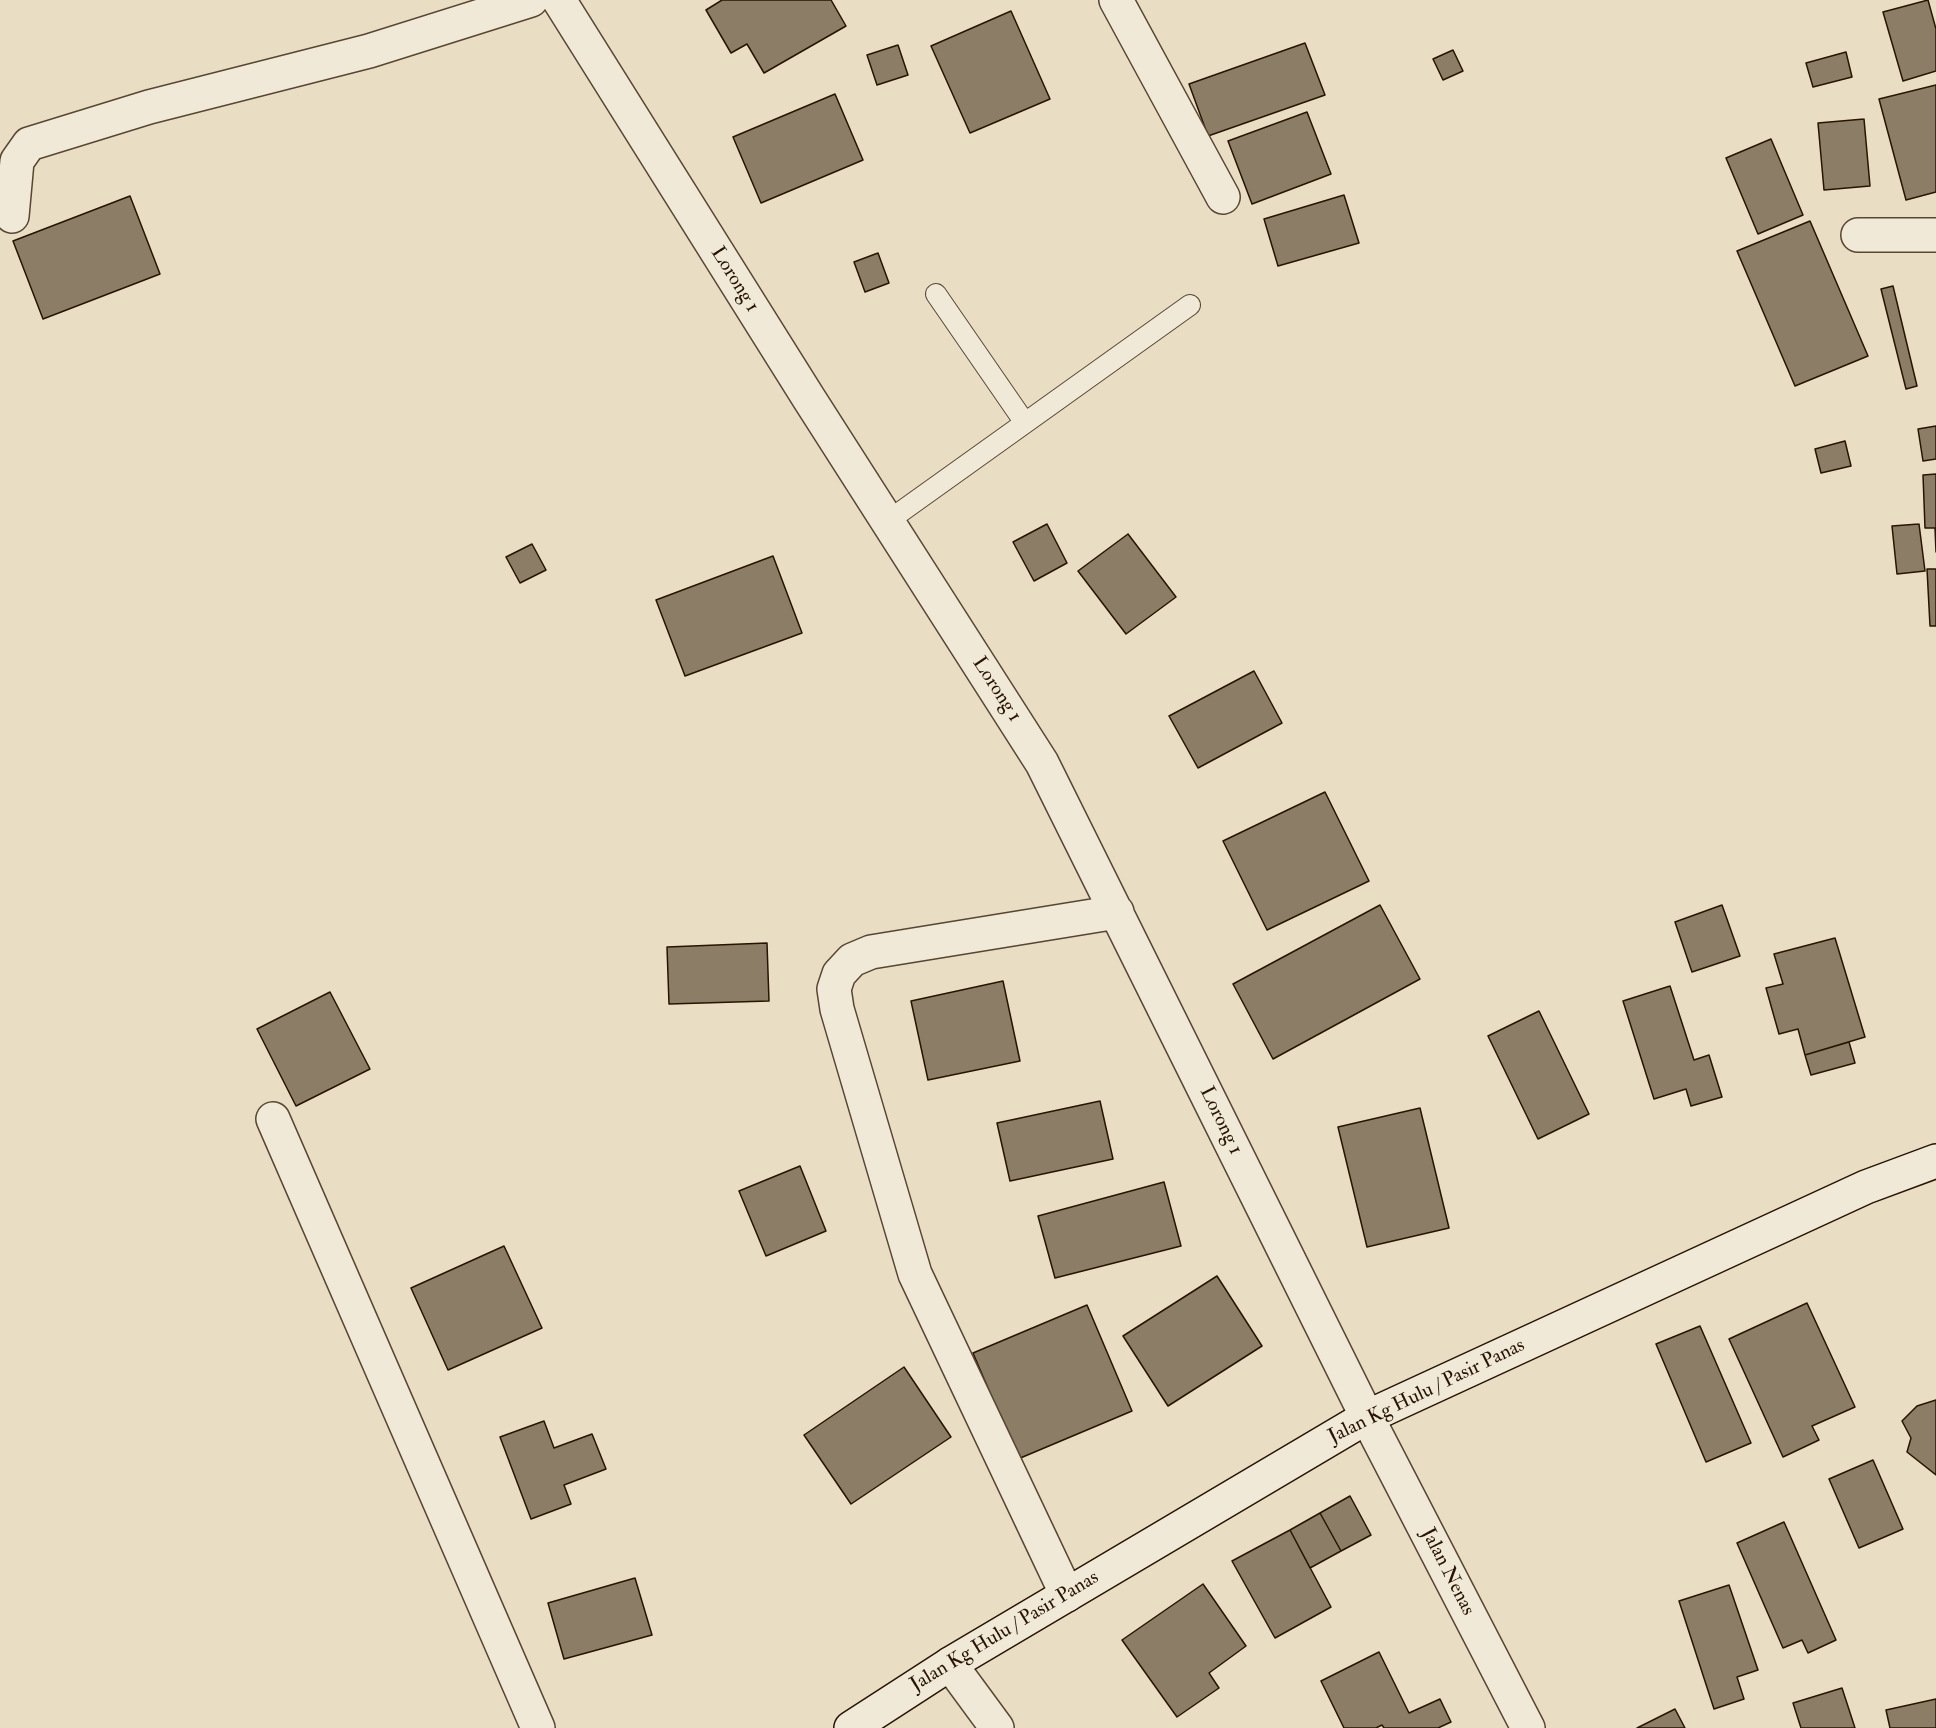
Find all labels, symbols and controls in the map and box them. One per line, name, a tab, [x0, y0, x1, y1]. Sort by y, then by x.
street label: Lorong 1	[705, 243, 763, 317]
street label: Lorong 1	[966, 653, 1026, 727]
street label: Lorong 1	[1193, 1083, 1247, 1159]
street label: Jalan Kg Hulu / Pasir Panas	[1325, 1334, 1529, 1450]
street label: Jalan Nenas	[1415, 1524, 1479, 1620]
street label: Jalan Kg Hulu / Pasir Panas	[906, 1566, 1104, 1698]

